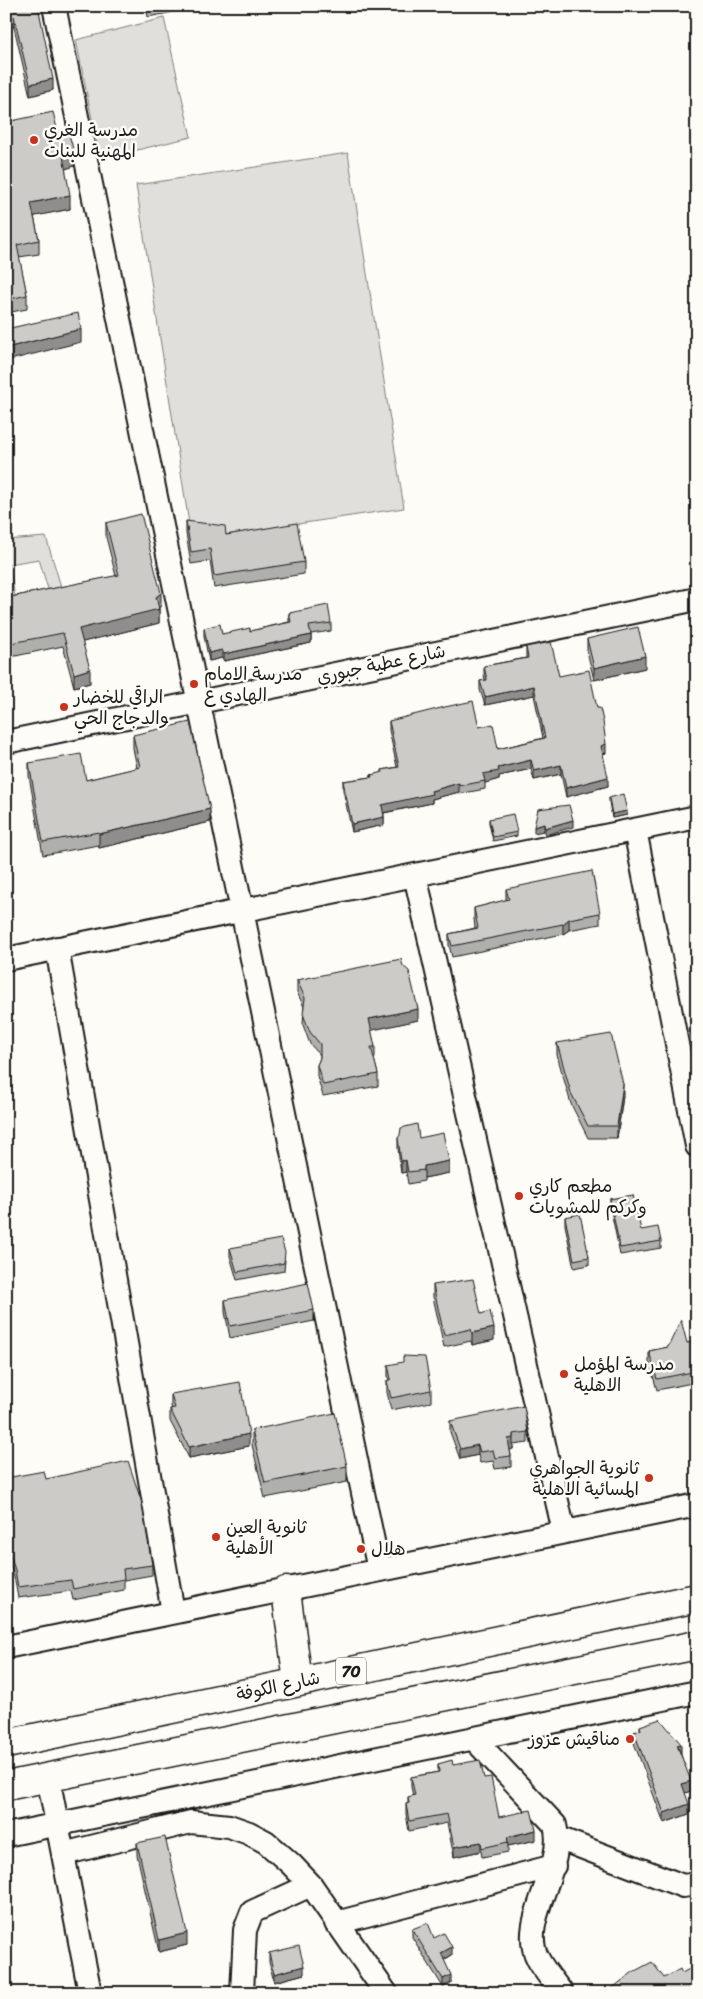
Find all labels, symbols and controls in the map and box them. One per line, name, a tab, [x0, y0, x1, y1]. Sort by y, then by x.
place label: مدرسة الغري المهنية للبنات	[44, 114, 138, 167]
marker: مدرسة الغري المهنية للبنات	[28, 134, 40, 146]
street label: شارع عطية جبوري	[314, 635, 448, 693]
place label: مدرسة الامام الهادي ع	[204, 658, 302, 711]
marker: مدرسة الامام الهادي ع	[188, 678, 200, 690]
place label: الراقي للخضار والدجاج الحي	[72, 681, 169, 734]
marker: الراقي للخضار والدجاج الحي	[58, 701, 70, 713]
place label: مطعم كاري وكركم للمشويات	[529, 1170, 647, 1223]
marker: مطعم كاري وكركم للمشويات	[513, 1190, 525, 1202]
place label: مدرسة المؤمل الاهلية	[574, 1348, 674, 1401]
marker: مدرسة المؤمل الاهلية	[558, 1368, 570, 1380]
place label: ثانوية الجواهري المسائية الاهلية	[529, 1452, 640, 1505]
marker: ثانوية الجواهري المسائية الاهلية	[643, 1472, 655, 1484]
place label: ثانوية العين الأهلية	[226, 1511, 307, 1564]
marker: ثانوية العين الأهلية	[210, 1531, 222, 1543]
place label: هلال	[371, 1533, 406, 1565]
marker: هلال	[355, 1543, 367, 1555]
road number: 70	[336, 1658, 366, 1684]
street label: شارع الكوفة	[233, 1662, 323, 1710]
place label: مناقيش عزوز	[527, 1723, 620, 1755]
marker: مناقيش عزوز	[624, 1733, 636, 1745]

